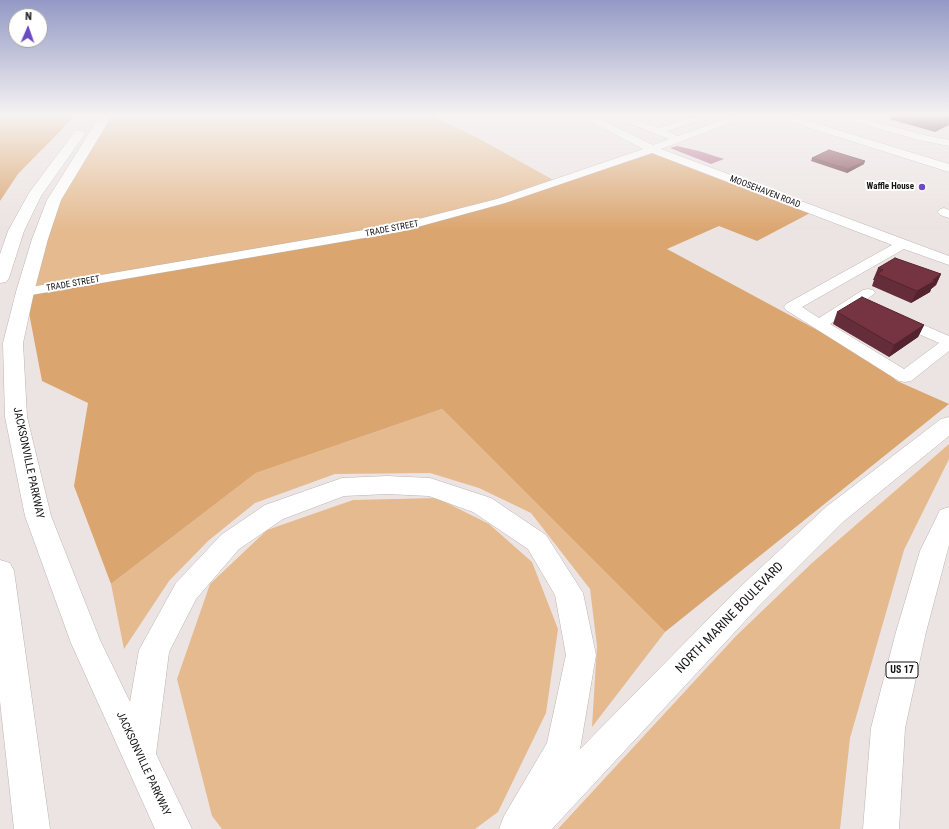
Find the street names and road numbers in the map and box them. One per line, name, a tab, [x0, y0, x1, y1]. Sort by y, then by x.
street label: MOOSEHAVEN ROAD	[728, 174, 802, 210]
street label: TRADE STREET	[364, 219, 420, 239]
street label: TRADE STREET	[45, 274, 101, 294]
street label: JACKSONVILLE PARKWAY	[10, 406, 46, 520]
street label: NORTH MARINE BOULEVARD	[673, 559, 787, 677]
road number: US 17	[886, 662, 918, 678]
street label: JACKSONVILLE PARKWAY	[113, 710, 173, 818]

